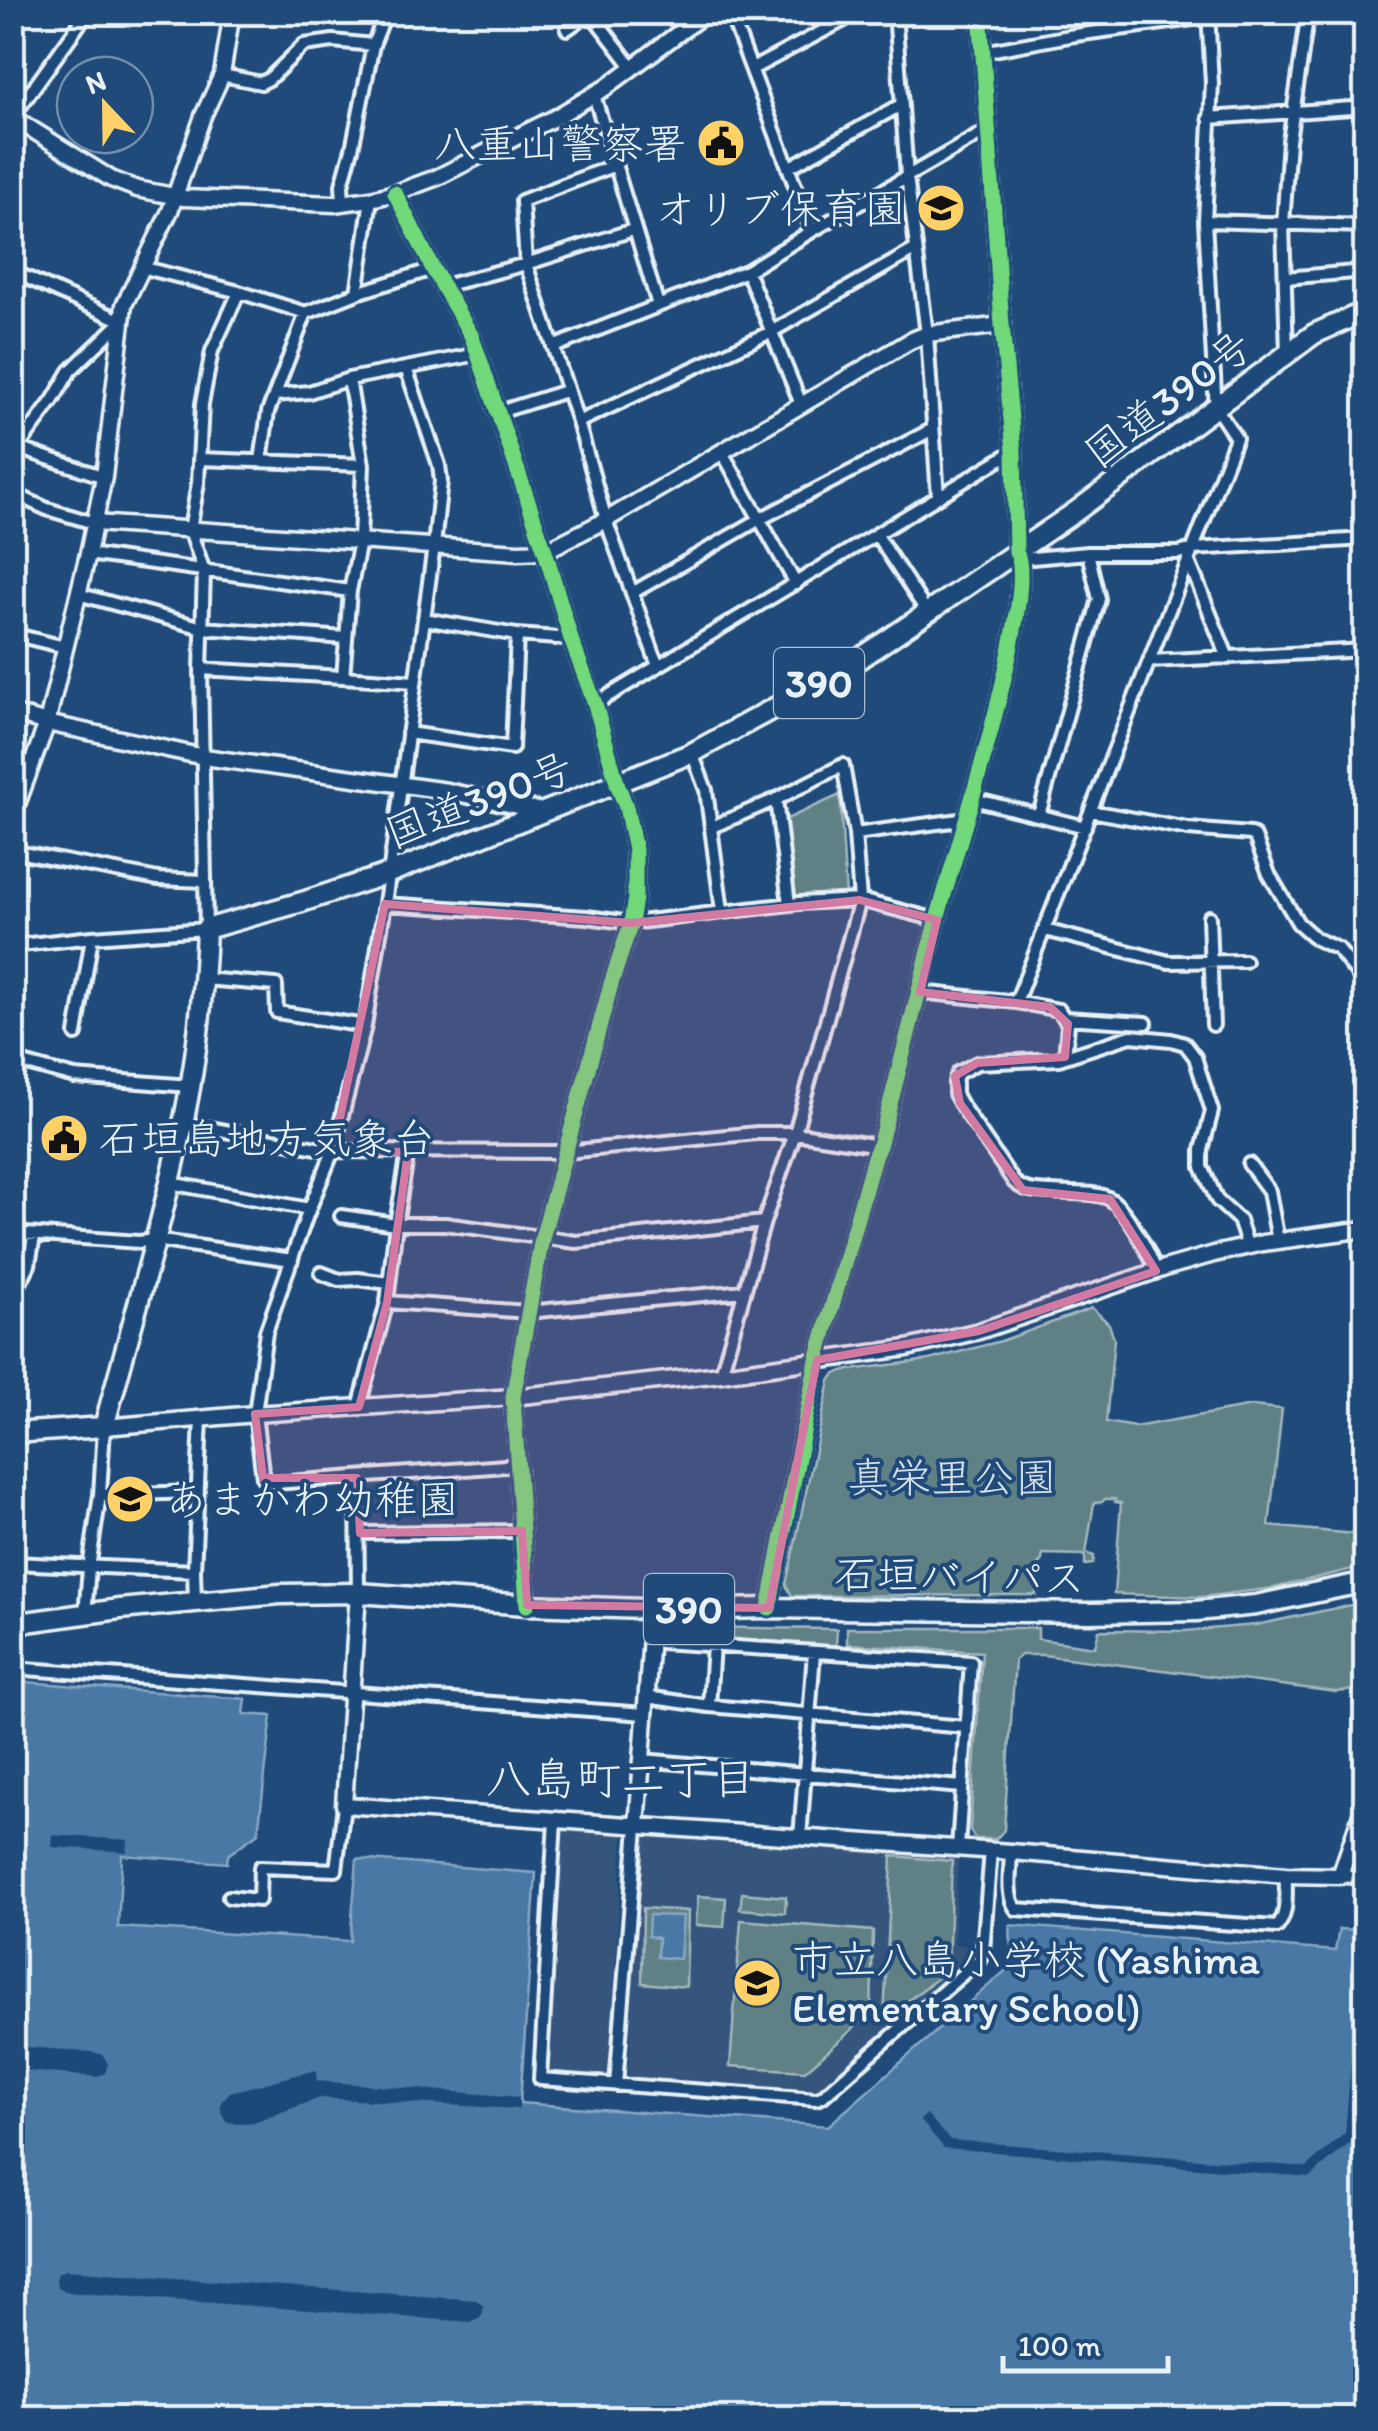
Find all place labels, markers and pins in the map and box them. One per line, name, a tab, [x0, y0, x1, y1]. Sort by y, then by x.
public building icon: 八重山警察署	[695, 117, 747, 169]
place label: 八重山警察署	[434, 118, 686, 169]
school or university icon: オリブ保育園	[915, 182, 967, 234]
place label: オリブ保育園	[654, 183, 906, 234]
public building icon: 石垣島地方気象台	[38, 1112, 90, 1164]
place label: 石垣島地方気象台	[99, 1113, 435, 1164]
school or university icon: あまかわ幼稚園	[104, 1473, 156, 1525]
place label: あまかわ幼稚園	[165, 1474, 459, 1525]
place label: 市立八島小学校 (Yashima Elementary School)	[792, 1934, 1260, 2033]
school or university icon: 市立八島小学校 (Yashima Elementary School)	[731, 1957, 783, 2009]

